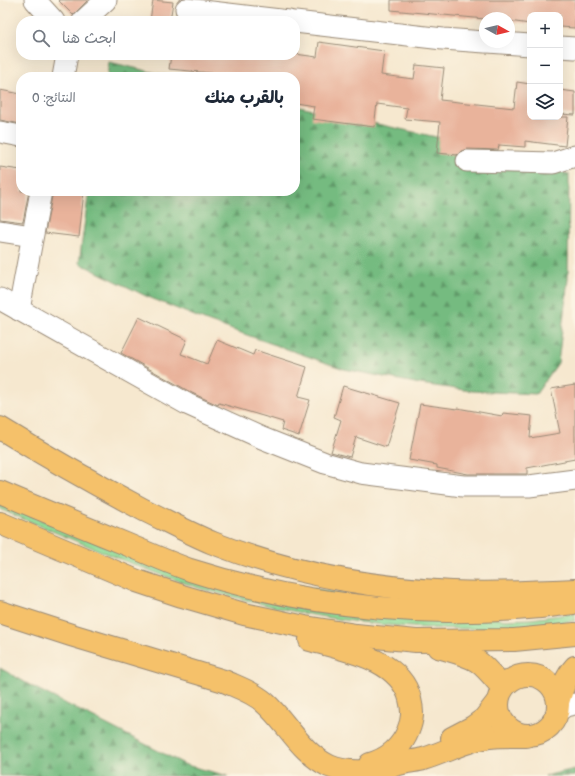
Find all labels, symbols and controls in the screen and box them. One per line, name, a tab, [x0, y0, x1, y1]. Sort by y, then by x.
north arrow	[479, 12, 515, 48]
map controls	[527, 12, 563, 120]
button: +	[527, 12, 563, 48]
search box	[16, 16, 300, 60]
icon: search	[30, 27, 52, 49]
text: ابحث هنا	[62, 29, 116, 48]
button: −	[527, 48, 563, 84]
button: layers	[527, 84, 563, 120]
text: بالقرب منك	[205, 88, 284, 108]
text: النتائج: 0	[32, 90, 76, 106]

